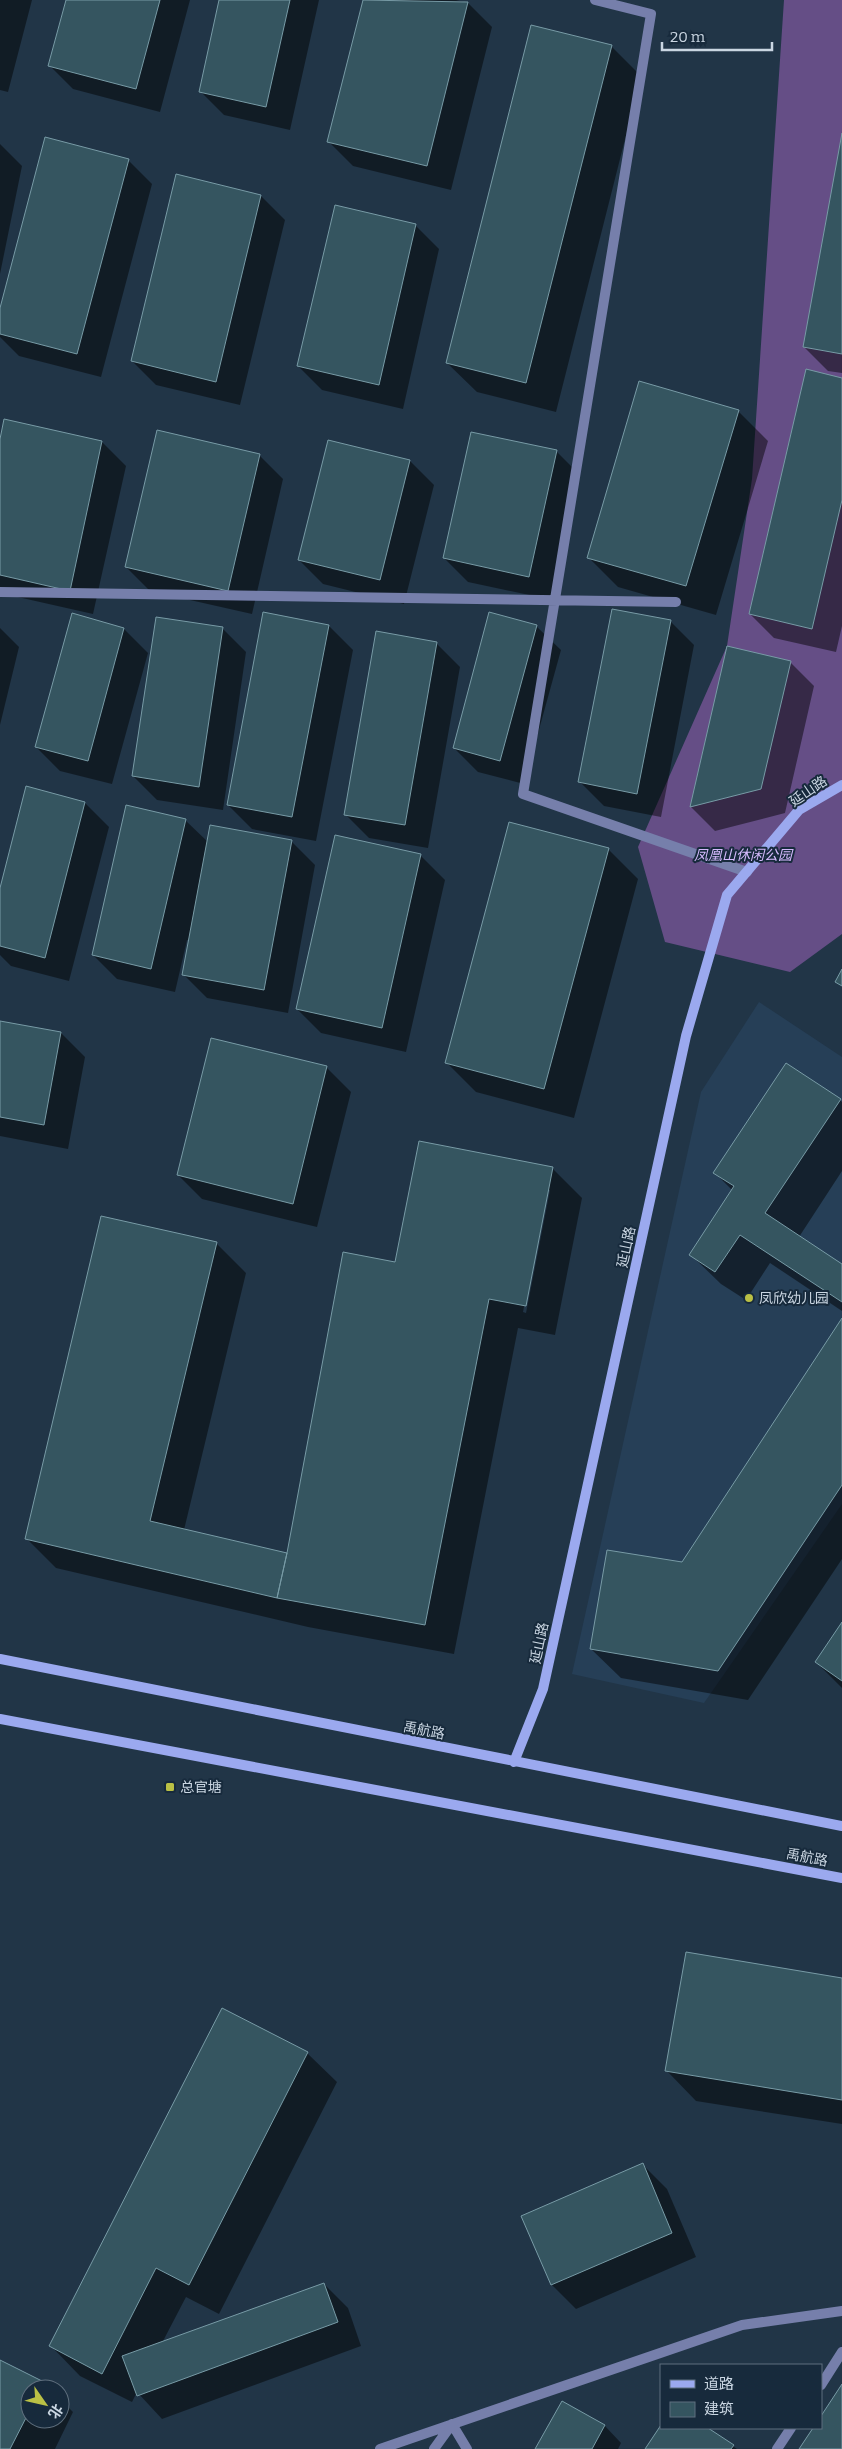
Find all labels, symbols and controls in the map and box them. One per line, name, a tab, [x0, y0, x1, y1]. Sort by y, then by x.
scale bar	[662, 20, 772, 52]
text: 20 m	[670, 28, 706, 46]
street label: 延山路	[786, 773, 830, 810]
park label: 凤凰山休闲公园	[694, 847, 794, 864]
street label: 延山路	[614, 1225, 639, 1269]
place label: 凤欣幼儿园	[759, 1290, 829, 1307]
marker: 凤欣幼儿园	[743, 1292, 755, 1304]
street label: 延山路	[527, 1621, 552, 1665]
street label: 禹航路	[402, 1718, 446, 1743]
place label: 总官塘	[180, 1779, 222, 1796]
marker: 总官塘	[164, 1781, 176, 1793]
street label: 禹航路	[785, 1845, 829, 1870]
legend	[660, 2364, 822, 2429]
text: 道路	[704, 2375, 734, 2393]
north arrow	[20, 2379, 70, 2429]
text: 北	[44, 2400, 66, 2422]
text: 建筑	[704, 2400, 734, 2418]

